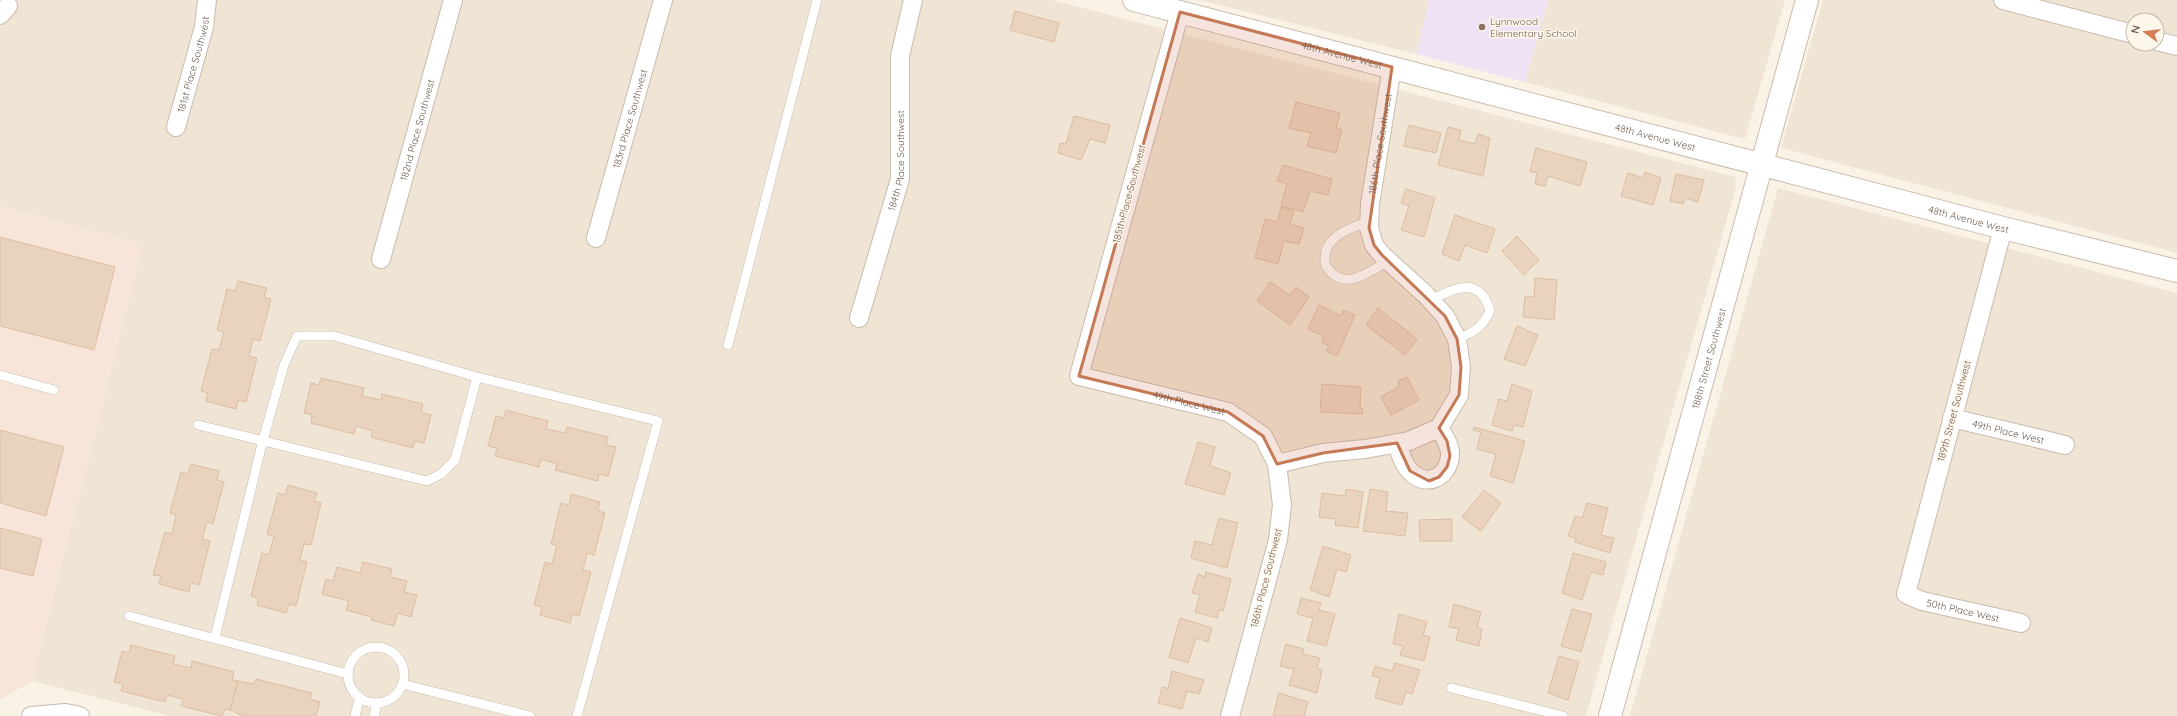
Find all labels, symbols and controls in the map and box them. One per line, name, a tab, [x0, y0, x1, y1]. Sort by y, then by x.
north arrow	[2125, 12, 2165, 52]
street label: 181st Place Southwest	[174, 15, 212, 114]
place label: Lynnwood Elementary School	[1490, 15, 1577, 40]
marker: Lynnwood Elementary School	[1477, 22, 1487, 32]
text: N	[2128, 24, 2143, 35]
street label: 48th Avenue West	[1300, 38, 1384, 72]
street label: 183rd Place Southwest	[609, 67, 650, 170]
street label: 182nd Place Southwest	[397, 77, 437, 182]
street label: 186th Place Southwest	[1365, 92, 1394, 195]
street label: 184th Place Southwest	[884, 109, 907, 212]
street label: 48th Avenue West	[1614, 120, 1698, 154]
street label: 185th Place Southwest	[1110, 143, 1149, 245]
street label: 48th Avenue West	[1927, 202, 2011, 236]
street label: 188th Street Southwest	[1688, 306, 1729, 410]
street label: 189th Street Southwest	[1934, 358, 1974, 463]
street label: 49th Place West	[1152, 388, 1227, 418]
street label: 49th Place West	[1971, 417, 2046, 447]
street label: 186th Place Southwest	[1247, 526, 1285, 629]
street label: 50th Place West	[1925, 596, 2001, 625]

